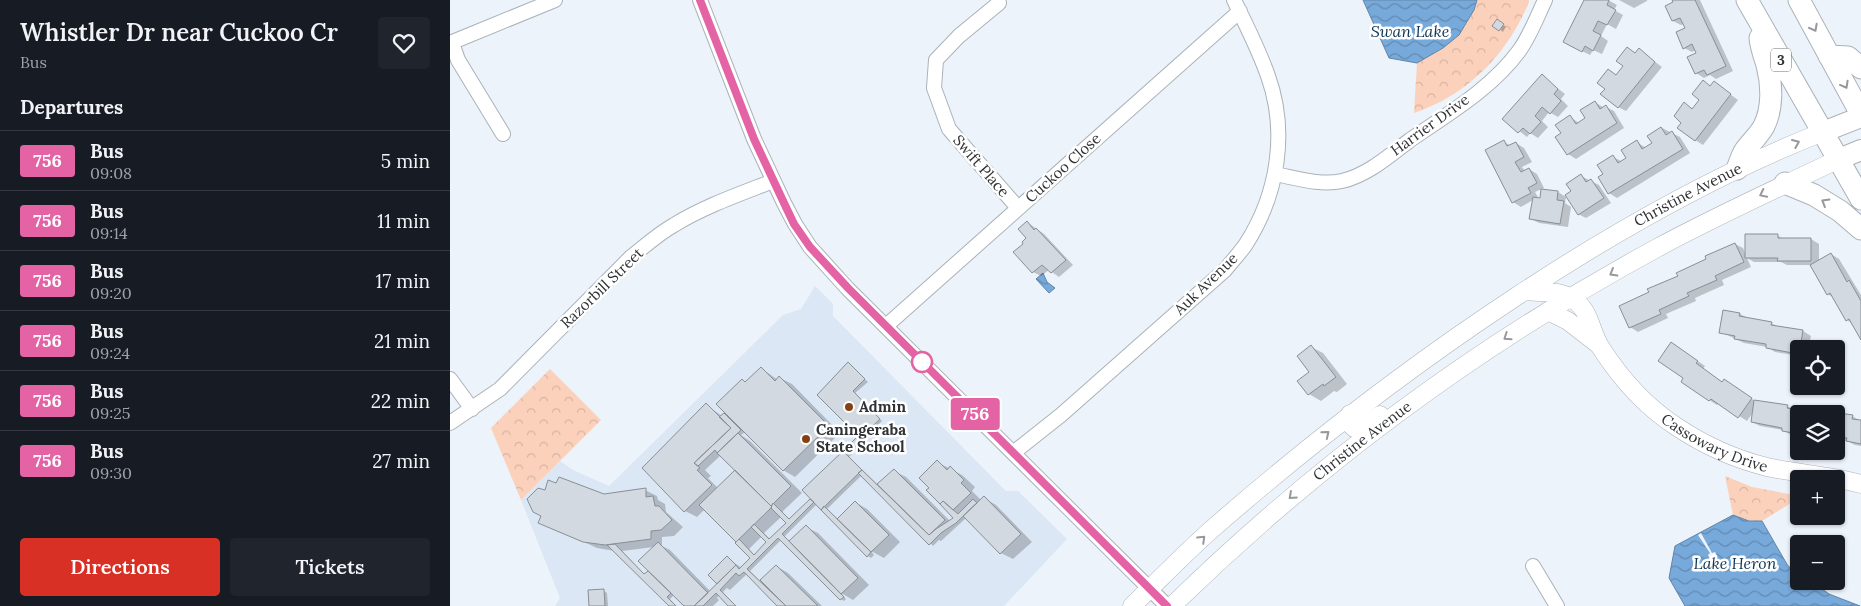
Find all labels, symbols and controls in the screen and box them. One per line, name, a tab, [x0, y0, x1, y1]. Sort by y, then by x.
text: Whistler Dr near Cuckoo Cr	[20, 17, 338, 48]
button: heart	[378, 17, 430, 69]
water label: Swan Lake	[1371, 21, 1450, 41]
one-way arrow	[1808, 23, 1818, 32]
road number: 3	[1771, 48, 1791, 72]
text: Bus	[20, 52, 47, 72]
one-way arrow	[1839, 80, 1849, 89]
street label: Harrier Drive	[1387, 90, 1473, 160]
text: Departures	[20, 95, 123, 119]
street label: Cuckoo Close	[1021, 129, 1104, 207]
street label: Swift Place	[949, 131, 1014, 201]
text: Bus	[90, 139, 123, 163]
one-way arrow	[1791, 139, 1800, 149]
text: 756	[33, 149, 62, 172]
text: 5 min	[381, 149, 430, 173]
street label: Christine Avenue	[1630, 158, 1745, 231]
text: 09:08	[90, 163, 132, 183]
one-way arrow	[1759, 188, 1768, 198]
text: Bus	[90, 199, 123, 223]
one-way arrow	[1822, 199, 1831, 209]
text: 756	[33, 209, 62, 232]
text: 11 min	[377, 209, 430, 233]
text: 09:14	[90, 223, 128, 243]
street label: Razorbill Street	[556, 243, 647, 332]
street label: Auk Avenue	[1169, 249, 1241, 319]
text: Bus	[90, 259, 123, 283]
one-way arrow	[1610, 266, 1619, 276]
text: 756	[33, 269, 62, 292]
text: 17 min	[375, 269, 430, 293]
text: 09:20	[90, 283, 132, 303]
text: Bus	[90, 319, 123, 343]
text: 756	[33, 329, 62, 352]
text: 21 min	[374, 329, 430, 353]
one-way arrow	[1503, 331, 1513, 340]
map controls	[1790, 340, 1845, 590]
button: locate	[1790, 340, 1845, 395]
text: 09:24	[90, 343, 130, 363]
unlabelled marker	[911, 351, 933, 373]
text: Bus	[90, 379, 123, 403]
text: 756	[33, 389, 62, 412]
text: 22 min	[371, 389, 430, 413]
place label: Admin	[859, 397, 906, 416]
street label: Christine Avenue	[1309, 397, 1415, 485]
line badge: 756	[946, 398, 1004, 430]
marker: Admin	[843, 401, 855, 413]
text: 756	[961, 402, 989, 425]
text: 09:25	[90, 403, 131, 423]
button: layers	[1790, 405, 1845, 460]
street label: Cassowary Drive	[1658, 409, 1770, 476]
place label: Caningeraba State School	[816, 420, 906, 456]
one-way arrow	[1320, 431, 1329, 439]
marker: Caningeraba State School	[800, 433, 812, 445]
text: Bus	[90, 439, 123, 463]
text: 756	[33, 449, 62, 472]
text: 27 min	[372, 449, 430, 473]
text: 09:30	[90, 463, 132, 483]
button: +	[1790, 470, 1845, 525]
one-way arrow	[1289, 490, 1298, 499]
one-way arrow	[1196, 535, 1205, 544]
button: −	[1790, 535, 1845, 590]
button: Directions	[20, 538, 220, 596]
button: Tickets	[230, 538, 430, 596]
water label: Lake Heron	[1693, 553, 1777, 573]

